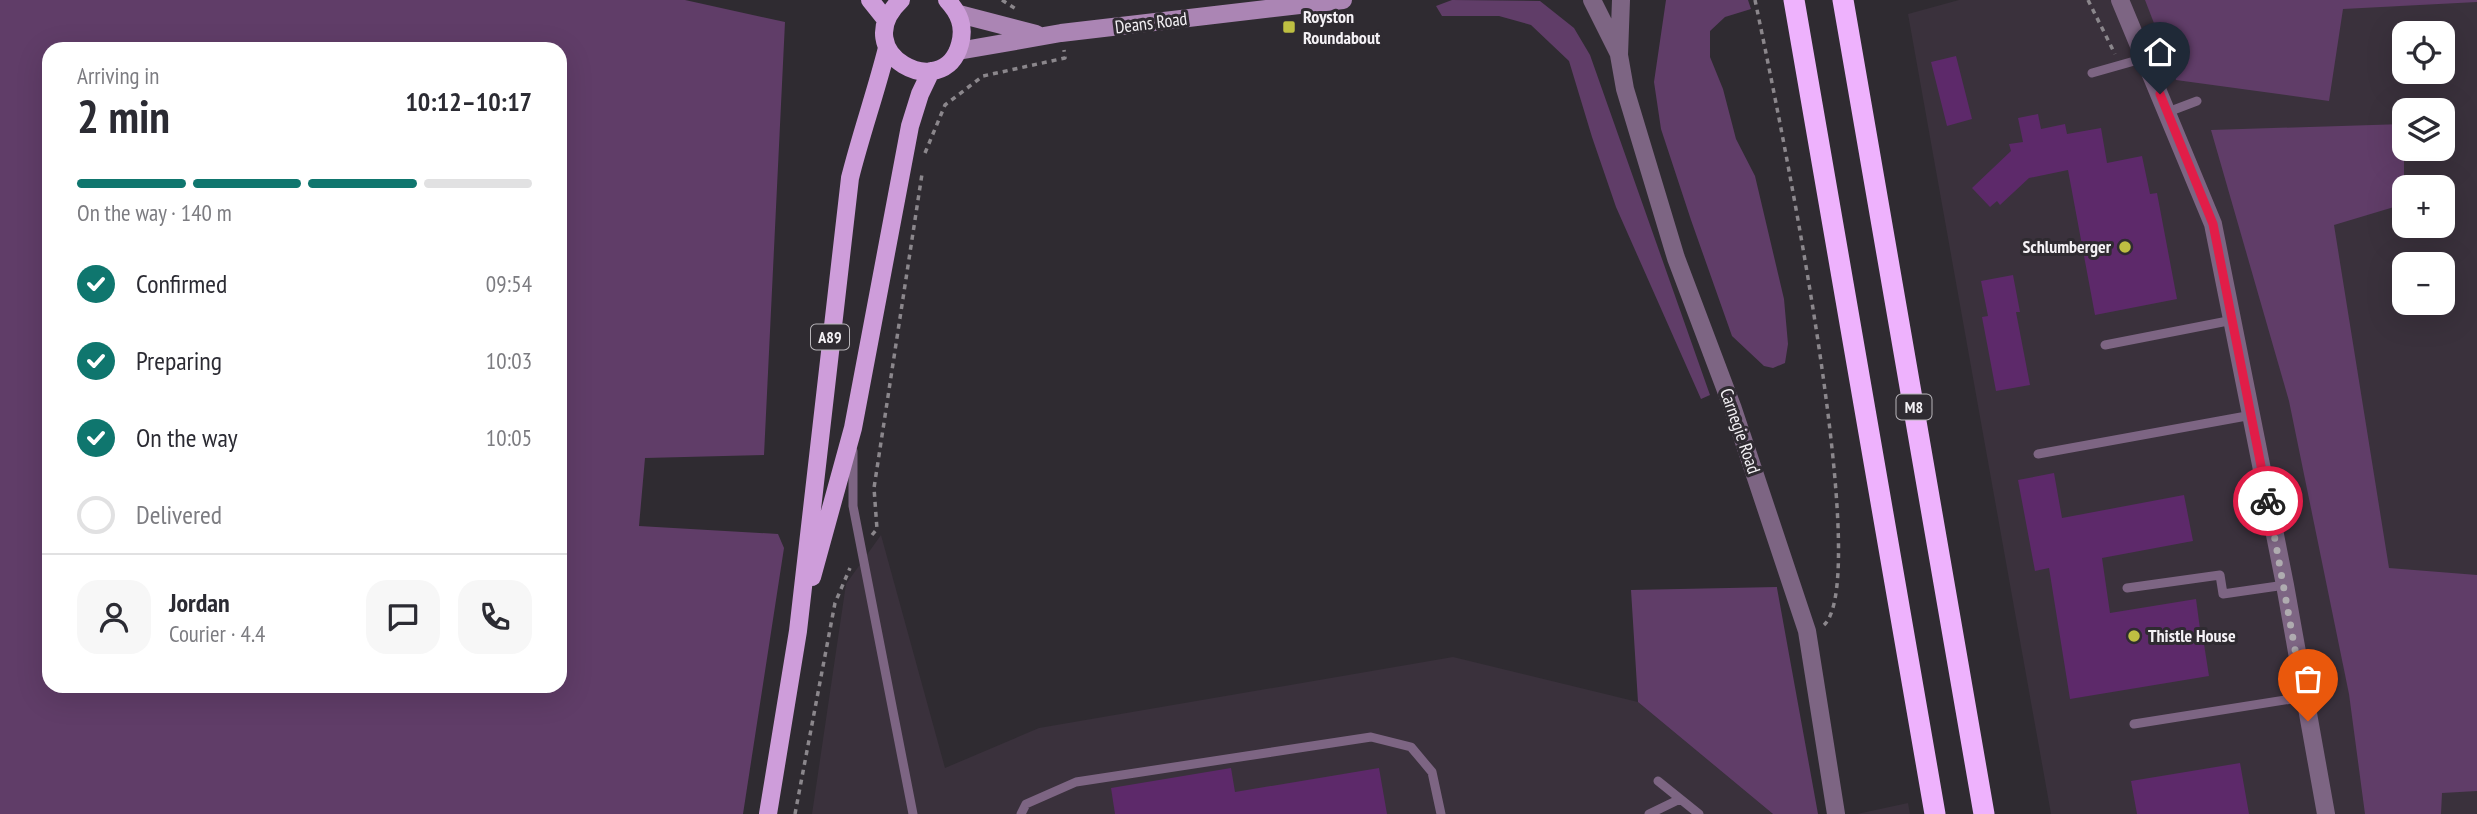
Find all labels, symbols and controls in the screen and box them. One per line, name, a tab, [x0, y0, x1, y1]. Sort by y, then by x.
place label: Royston Roundabout	[1303, 5, 1381, 49]
street label: Deans Road	[1114, 7, 1188, 38]
marker: Royston Roundabout	[1281, 19, 1297, 35]
map controls	[2392, 21, 2455, 315]
button: locate	[2392, 21, 2455, 84]
pin	[2130, 22, 2190, 94]
icon: home	[2141, 33, 2179, 71]
text: Arriving in	[77, 61, 159, 90]
text: 10:12–10:17	[405, 85, 532, 118]
text: 2 min	[77, 86, 170, 146]
button: layers	[2392, 98, 2455, 161]
button: +	[2392, 175, 2455, 238]
text: On the way · 140 m	[77, 198, 232, 227]
place label: Schlumberger	[2022, 235, 2112, 258]
marker: Schlumberger	[2117, 239, 2133, 255]
button: −	[2392, 252, 2455, 315]
icon: check	[77, 265, 115, 303]
text: Confirmed	[136, 267, 227, 300]
text: 09:54	[486, 269, 532, 298]
road number: A89	[811, 324, 849, 350]
icon: check	[77, 342, 115, 380]
text: Preparing	[136, 344, 222, 377]
text: 10:03	[486, 346, 532, 375]
street label: Carnegie Road	[1715, 385, 1766, 477]
road number: M8	[1896, 394, 1932, 420]
icon: check	[77, 419, 115, 457]
text: On the way	[136, 421, 238, 454]
text: 10:05	[486, 423, 532, 452]
courier	[2233, 466, 2303, 536]
icon: bike	[2249, 482, 2287, 520]
text: Delivered	[136, 498, 222, 531]
button: person	[77, 580, 151, 654]
button: chat	[366, 580, 440, 654]
button: phone	[458, 580, 532, 654]
text: Jordan	[169, 586, 230, 619]
text: Courier · 4.4	[169, 619, 265, 648]
place label: Thistle House	[2148, 624, 2236, 647]
marker: Thistle House	[2126, 628, 2142, 644]
pin	[2278, 649, 2338, 721]
icon: bag	[2289, 660, 2327, 698]

